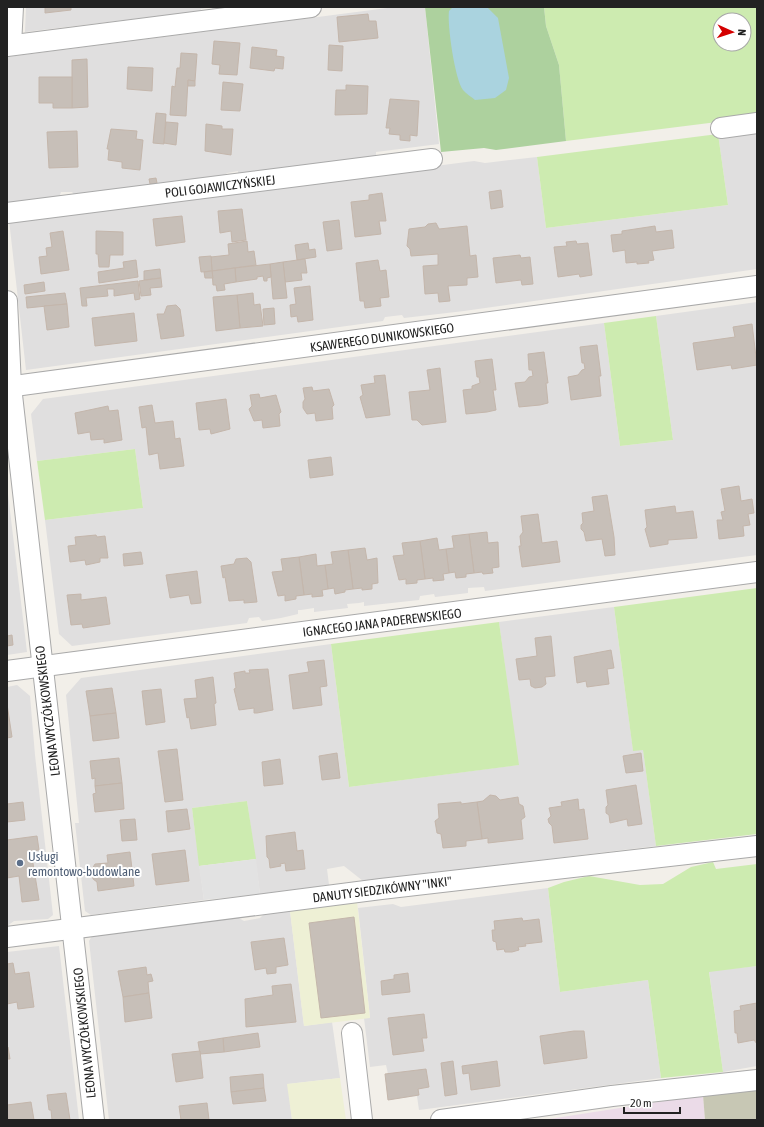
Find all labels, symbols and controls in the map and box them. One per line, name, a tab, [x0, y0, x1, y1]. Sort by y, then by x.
north arrow	[712, 12, 752, 52]
text: N	[736, 29, 748, 36]
street label: POLI GOJAWICZYŃSKIEJ	[164, 172, 276, 201]
street label: KSAWEREGO DUNIKOWSKIEGO	[309, 320, 455, 355]
street label: IGNACEGO JANA PADEREWSKIEGO	[302, 605, 463, 640]
street label: LEONA WYCZÓŁKOWSKIEGO	[32, 645, 63, 777]
place label: Usługi remontowo-budowlane	[28, 849, 140, 879]
marker: Usługi remontowo-budowlane	[15, 858, 25, 868]
street label: DANUTY SIEDZIKÓWNY "INKI"	[312, 874, 452, 905]
street label: LEONA WYCZÓŁKOWSKIEGO	[70, 967, 99, 1099]
scale bar	[624, 1089, 680, 1115]
text: 20 m	[630, 1096, 652, 1110]

